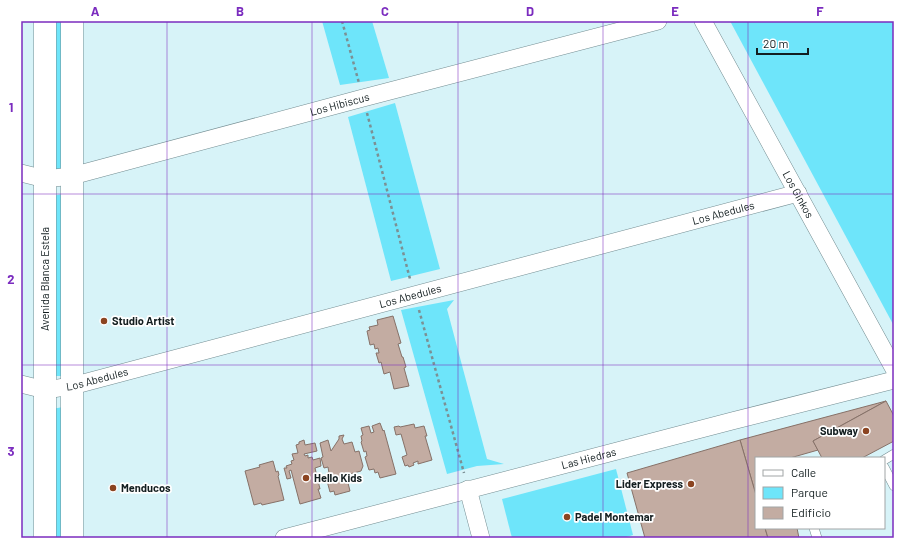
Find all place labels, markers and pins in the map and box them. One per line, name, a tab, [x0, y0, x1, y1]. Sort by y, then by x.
place label: Studio Artist	[112, 314, 174, 327]
marker: Studio Artist	[99, 316, 109, 326]
place label: Subway	[820, 424, 858, 437]
marker: Subway	[861, 426, 871, 436]
place label: Hello Kids	[314, 471, 363, 484]
marker: Hello Kids	[301, 473, 311, 483]
place label: Lider Express	[616, 477, 683, 490]
marker: Lider Express	[686, 479, 696, 489]
place label: Menducos	[121, 481, 171, 494]
marker: Menducos	[108, 483, 118, 493]
place label: Padel Montemar	[575, 510, 655, 523]
marker: Padel Montemar	[562, 512, 572, 522]

